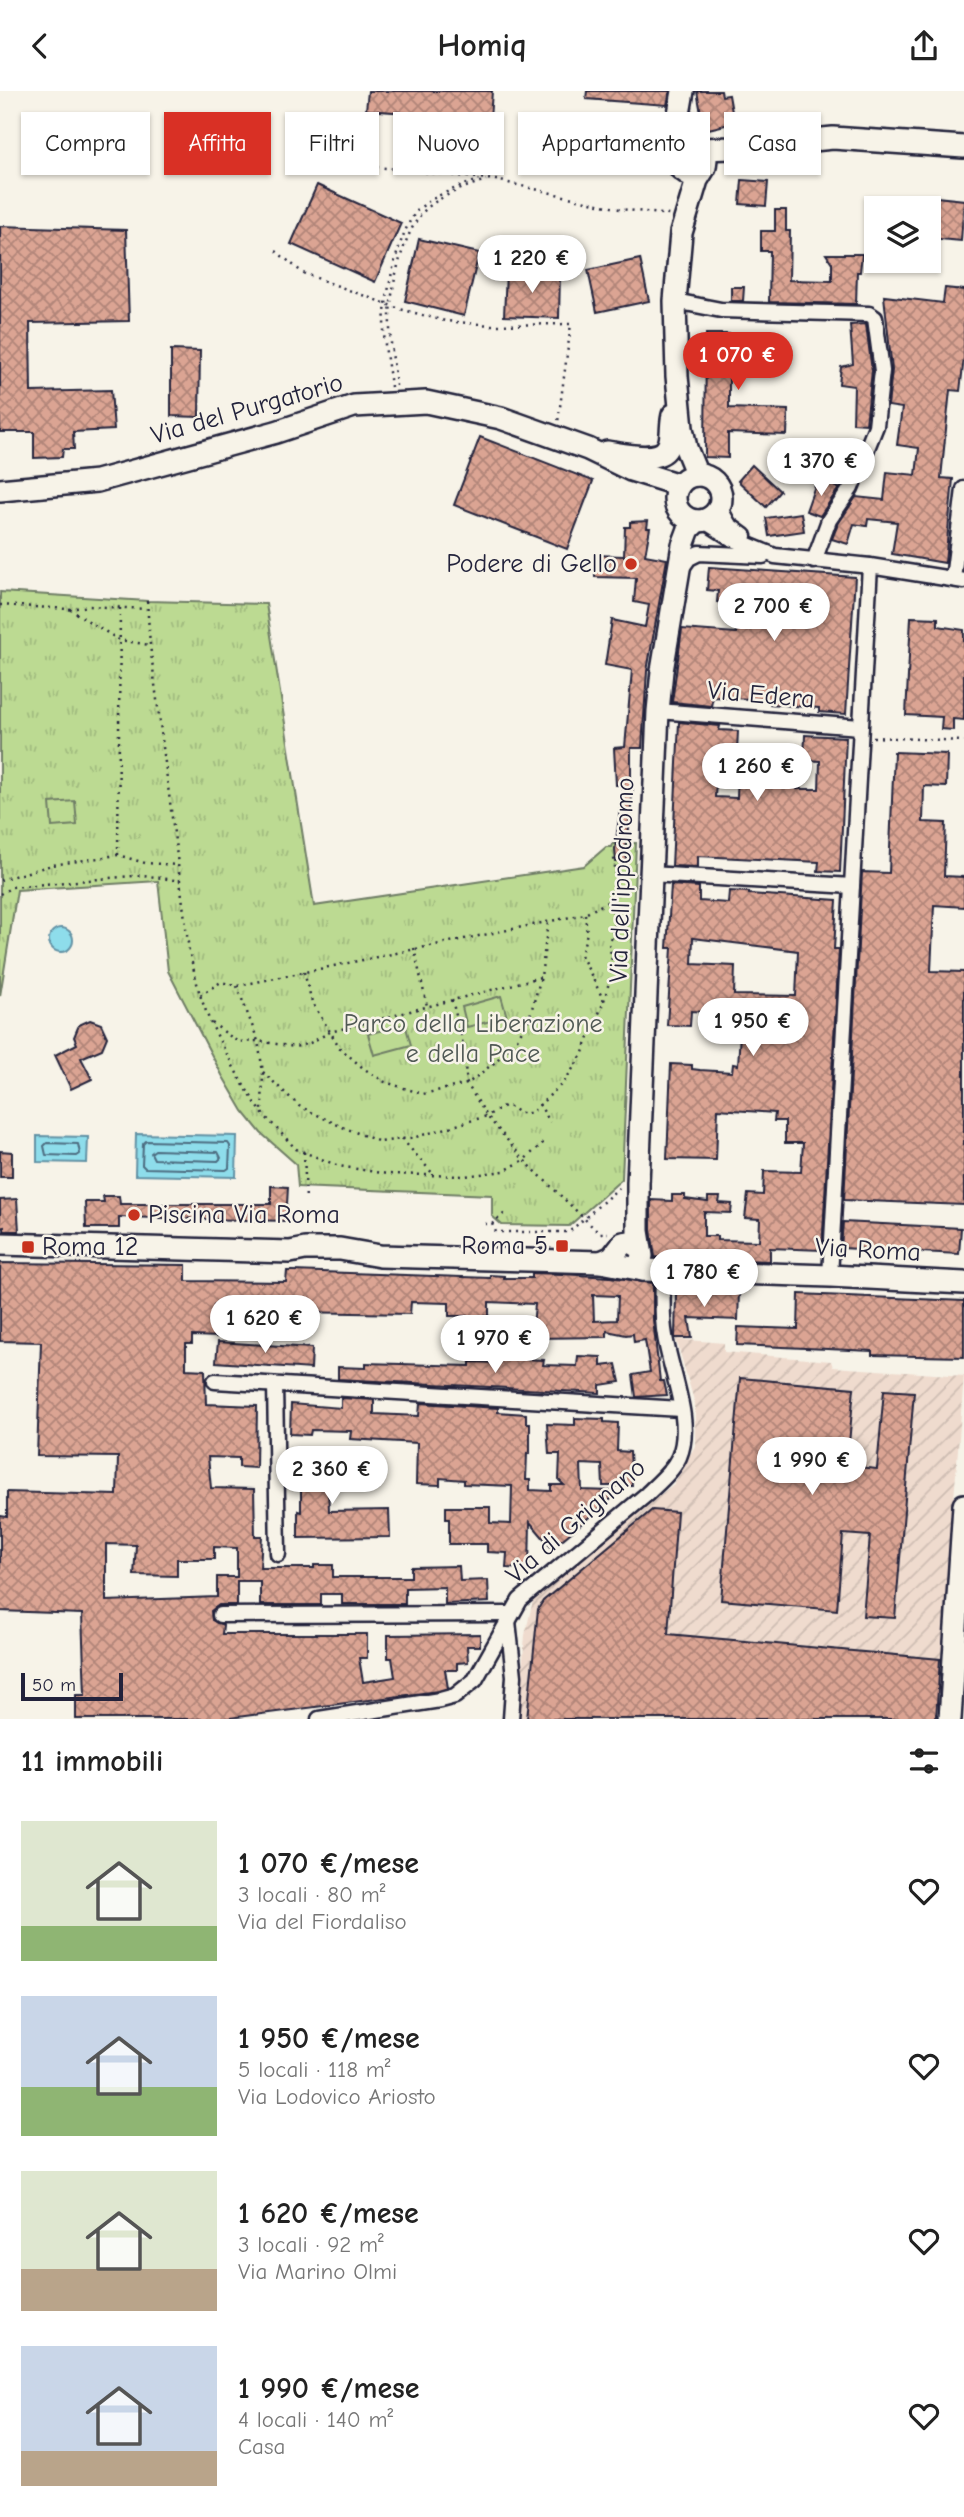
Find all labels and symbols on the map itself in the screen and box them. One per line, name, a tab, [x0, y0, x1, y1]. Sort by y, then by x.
pin: 1 220 €	[467, 235, 597, 295]
pin: 1 070 €	[673, 333, 803, 392]
street label: Via del Purgatorio	[148, 367, 346, 451]
pin: 1 370 €	[756, 439, 886, 498]
place label: Podere di Gello	[446, 549, 617, 579]
marker: Podere di Gello	[623, 556, 639, 572]
pin: 2 700 €	[709, 583, 839, 643]
street label: Via Edera	[706, 675, 816, 715]
pin: 1 260 €	[692, 743, 822, 803]
street label: Via dell'ippodromo	[603, 777, 641, 983]
pin: 1 950 €	[688, 999, 818, 1058]
park label: Parco della Liberazione e della Pace	[343, 1009, 603, 1069]
place label: Piscina Via Roma	[148, 1200, 340, 1230]
marker: Piscina Via Roma	[126, 1207, 142, 1223]
place label: Roma 5	[461, 1231, 548, 1261]
place label: Roma 12	[42, 1232, 138, 1262]
street label: Via Roma	[814, 1232, 922, 1268]
marker: Roma 5	[554, 1238, 570, 1254]
marker: Roma 12	[20, 1239, 36, 1255]
pin: 1 780 €	[639, 1249, 769, 1309]
pin: 1 620 €	[200, 1295, 330, 1355]
pin: 1 970 €	[430, 1315, 560, 1375]
pin: 1 990 €	[747, 1437, 877, 1497]
pin: 2 360 €	[267, 1447, 397, 1506]
street label: Via di Grignano	[500, 1452, 652, 1590]
scale bar	[21, 1670, 122, 1702]

